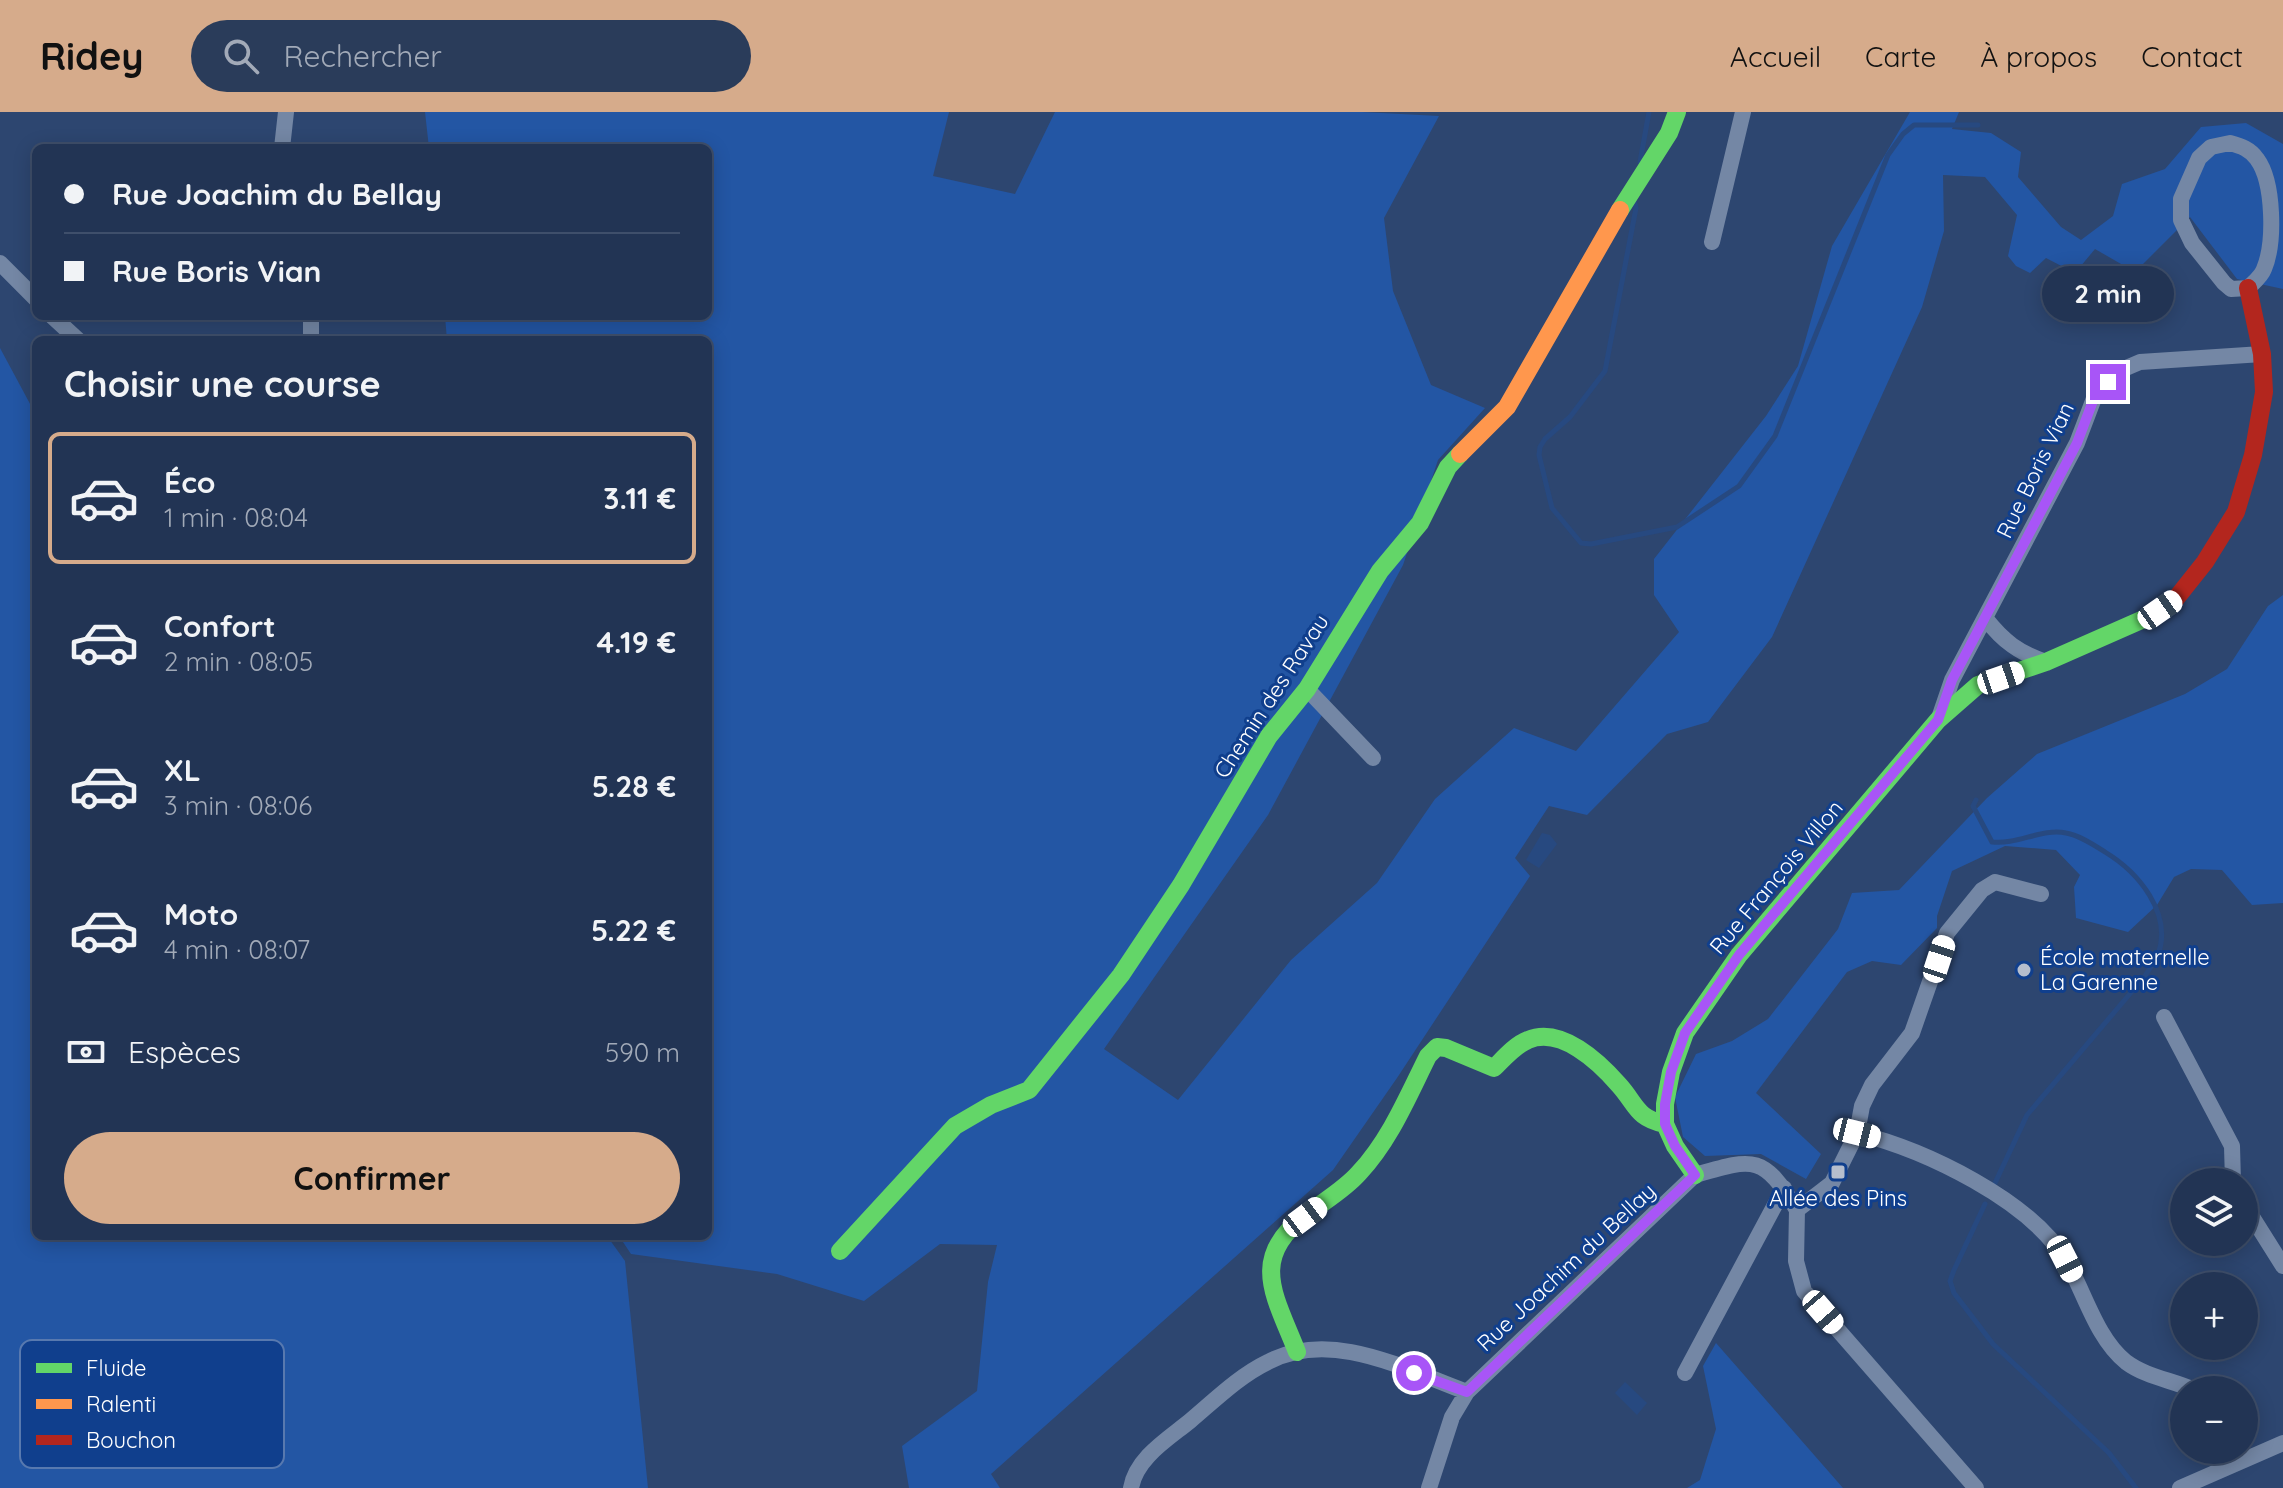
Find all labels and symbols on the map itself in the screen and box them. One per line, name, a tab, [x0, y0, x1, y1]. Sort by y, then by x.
callout: 2 min	[2042, 266, 2174, 322]
route end	[2090, 364, 2126, 400]
street label: Rue Boris Vian	[1990, 397, 2080, 543]
car	[2133, 586, 2187, 634]
street label: Chemin des Ravau	[1208, 609, 1334, 783]
car	[1974, 659, 2028, 697]
street label: Rue François Villon	[1703, 794, 1849, 960]
car	[1920, 932, 1958, 986]
place label: École maternelle La Garenne	[2040, 943, 2210, 996]
marker: École maternelle La Garenne	[2015, 961, 2033, 979]
car	[1831, 1116, 1883, 1150]
marker: Allée des Pins	[1829, 1163, 1847, 1181]
street label: Rue Joachim du Bellay	[1471, 1177, 1661, 1357]
place label: Allée des Pins	[1769, 1184, 1907, 1212]
car	[1279, 1193, 1331, 1241]
car	[2043, 1232, 2087, 1286]
car	[1798, 1286, 1848, 1338]
legend	[20, 1340, 284, 1468]
text: Fluide	[86, 1354, 146, 1382]
route start	[1396, 1355, 1432, 1391]
text: Ralenti	[86, 1390, 156, 1418]
text: Bouchon	[86, 1426, 176, 1454]

